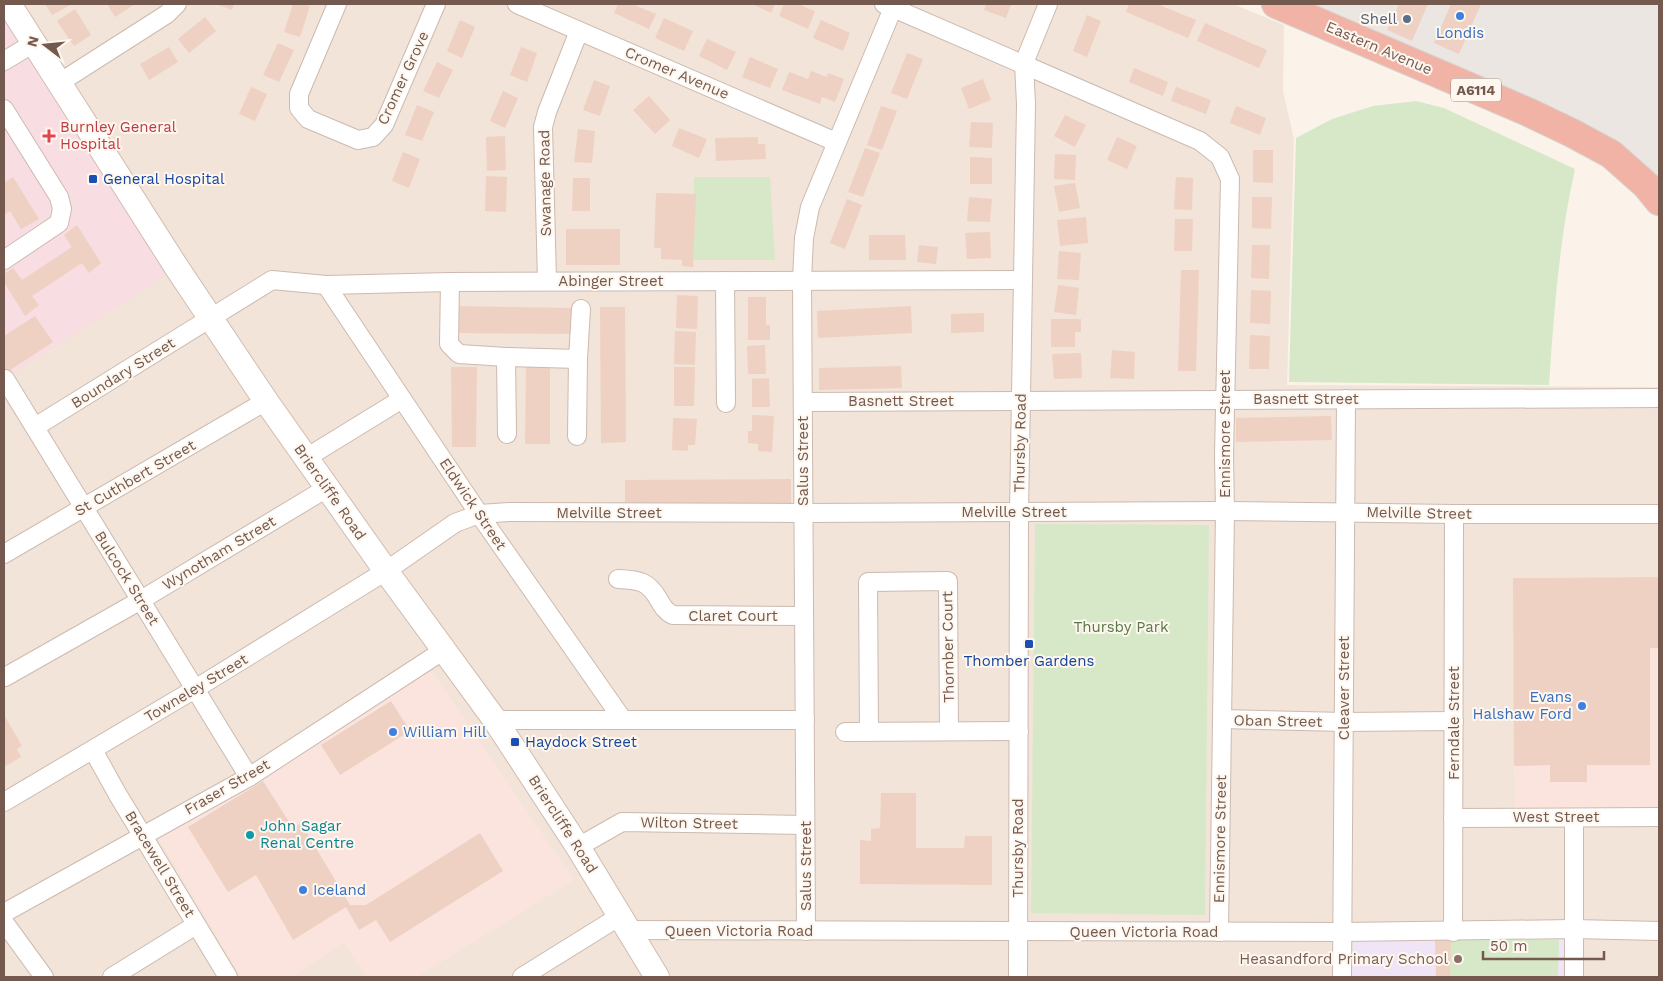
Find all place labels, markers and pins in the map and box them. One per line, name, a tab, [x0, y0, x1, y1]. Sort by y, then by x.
place label: Shell	[1360, 10, 1397, 28]
marker: Londis	[1454, 10, 1466, 22]
marker: Shell	[1401, 13, 1413, 25]
place label: Londis	[1436, 24, 1484, 42]
place label: Burnley General Hospital	[60, 118, 177, 153]
marker: Burnley General Hospital	[42, 129, 56, 143]
place label: General Hospital	[103, 170, 225, 188]
marker: General Hospital	[87, 173, 99, 185]
marker: Thomber Gardens	[1023, 638, 1035, 650]
place label: Thomber Gardens	[964, 652, 1094, 670]
place label: Evans Halshaw Ford	[1473, 688, 1572, 723]
marker: Evans Halshaw Ford	[1576, 700, 1588, 712]
place label: William Hill	[403, 723, 487, 741]
marker: William Hill	[387, 726, 399, 738]
place label: Haydock Street	[525, 733, 638, 751]
marker: Haydock Street	[509, 736, 521, 748]
place label: John Sagar Renal Centre	[260, 817, 354, 852]
marker: John Sagar Renal Centre	[244, 829, 256, 841]
place label: Iceland	[313, 881, 366, 899]
marker: Iceland	[297, 884, 309, 896]
place label: Heasandford Primary School	[1239, 950, 1448, 968]
marker: Heasandford Primary School	[1452, 953, 1464, 965]

